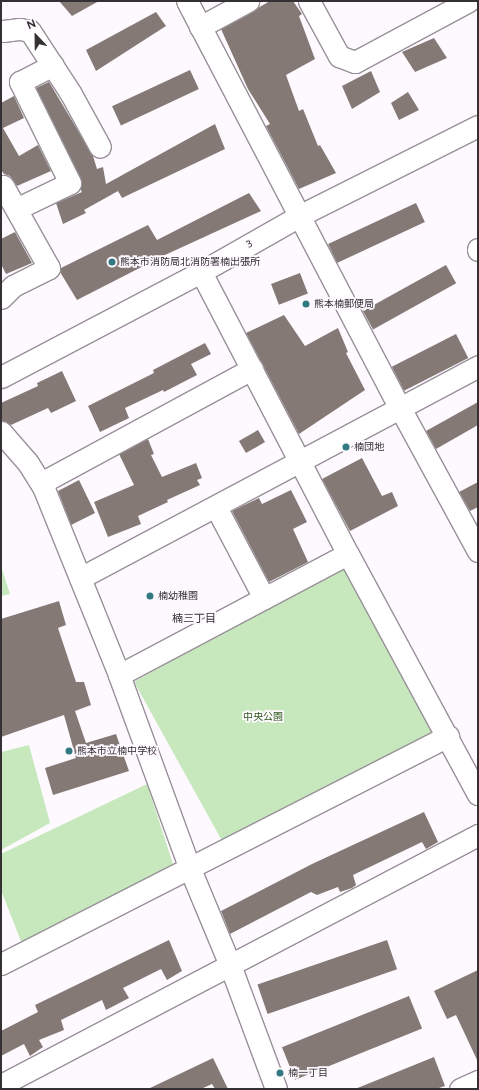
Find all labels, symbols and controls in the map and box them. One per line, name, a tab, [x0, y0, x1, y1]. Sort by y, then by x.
north arrow	[16, 16, 56, 56]
text: N	[25, 17, 38, 32]
street label: 3	[244, 237, 254, 251]
place label: 熊本市消防局北消防署楠出張所	[120, 256, 260, 268]
marker: 熊本市消防局北消防署楠出張所	[107, 257, 117, 267]
place label: 熊本楠郵便局	[314, 298, 374, 310]
marker: 熊本楠郵便局	[301, 299, 311, 309]
place label: 楠団地	[354, 441, 384, 453]
marker: 楠団地	[341, 442, 351, 452]
place label: 楠幼稚園	[158, 590, 198, 602]
marker: 楠幼稚園	[145, 591, 155, 601]
district label: 楠三丁目	[172, 612, 216, 626]
park label: 中央公園	[243, 711, 283, 723]
place label: 熊本市立楠中学校	[77, 745, 157, 757]
marker: 熊本市立楠中学校	[64, 746, 74, 756]
place label: 楠一丁目	[288, 1067, 328, 1079]
marker: 楠一丁目	[275, 1068, 285, 1078]

